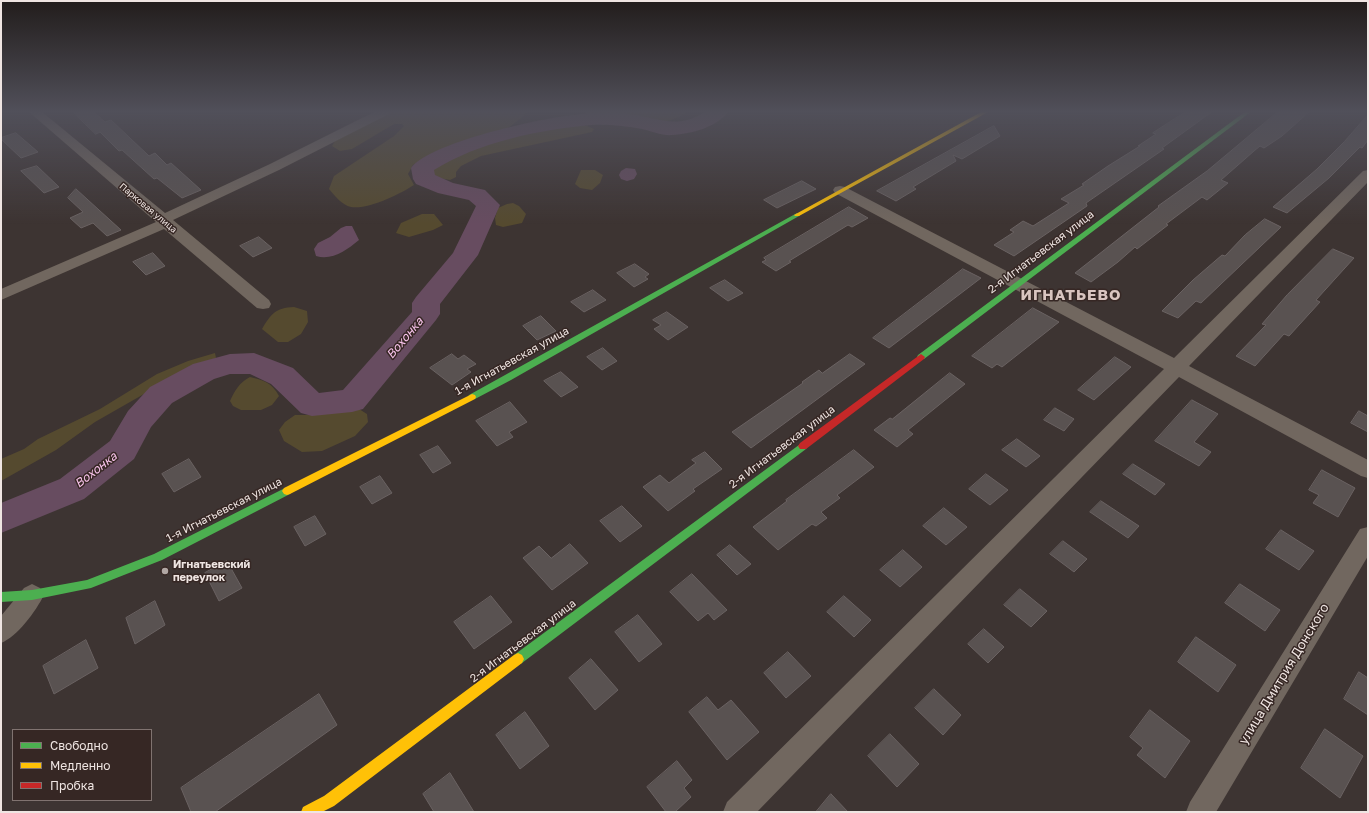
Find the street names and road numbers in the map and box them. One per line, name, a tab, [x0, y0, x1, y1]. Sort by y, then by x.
street label: Парковая улица	[117, 181, 179, 235]
street label: 2-я Игнатьевская улица	[985, 208, 1097, 296]
street label: 1-я Игнатьевская улица	[453, 324, 571, 398]
street label: 2-я Игнатьевская улица	[726, 403, 838, 491]
street label: 1-я Игнатьевская улица	[164, 475, 284, 545]
street label: 2-я Игнатьевская улица	[467, 597, 579, 685]
street label: улица Дмитрия Донского	[1236, 601, 1332, 747]

